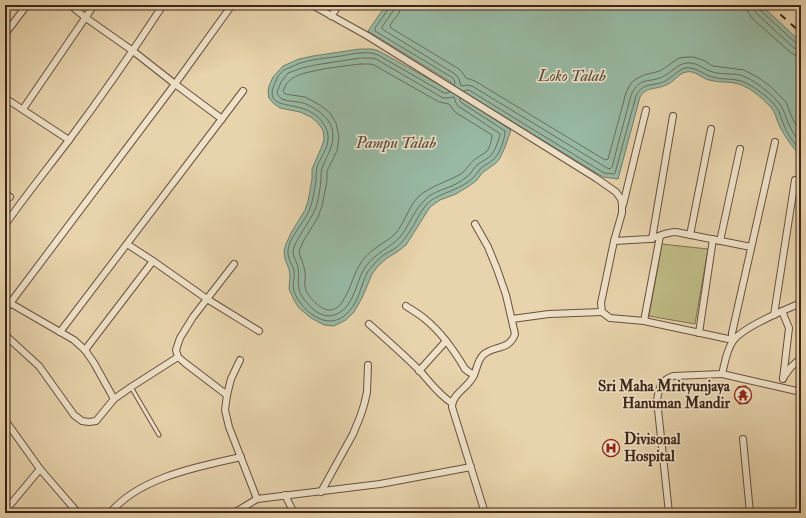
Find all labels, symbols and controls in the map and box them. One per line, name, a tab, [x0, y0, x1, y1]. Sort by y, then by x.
water label: Loko Talab	[537, 66, 606, 86]
water label: Pampu Talab	[355, 133, 436, 153]
place label: Sri Maha Mrityunjaya Hanuman Mandir	[598, 377, 731, 413]
temple icon: Sri Maha Mrityunjaya Hanuman Mandir	[733, 385, 753, 405]
place label: Divisonal Hospital	[624, 430, 681, 467]
hospital icon: Divisonal Hospital	[601, 438, 621, 458]

